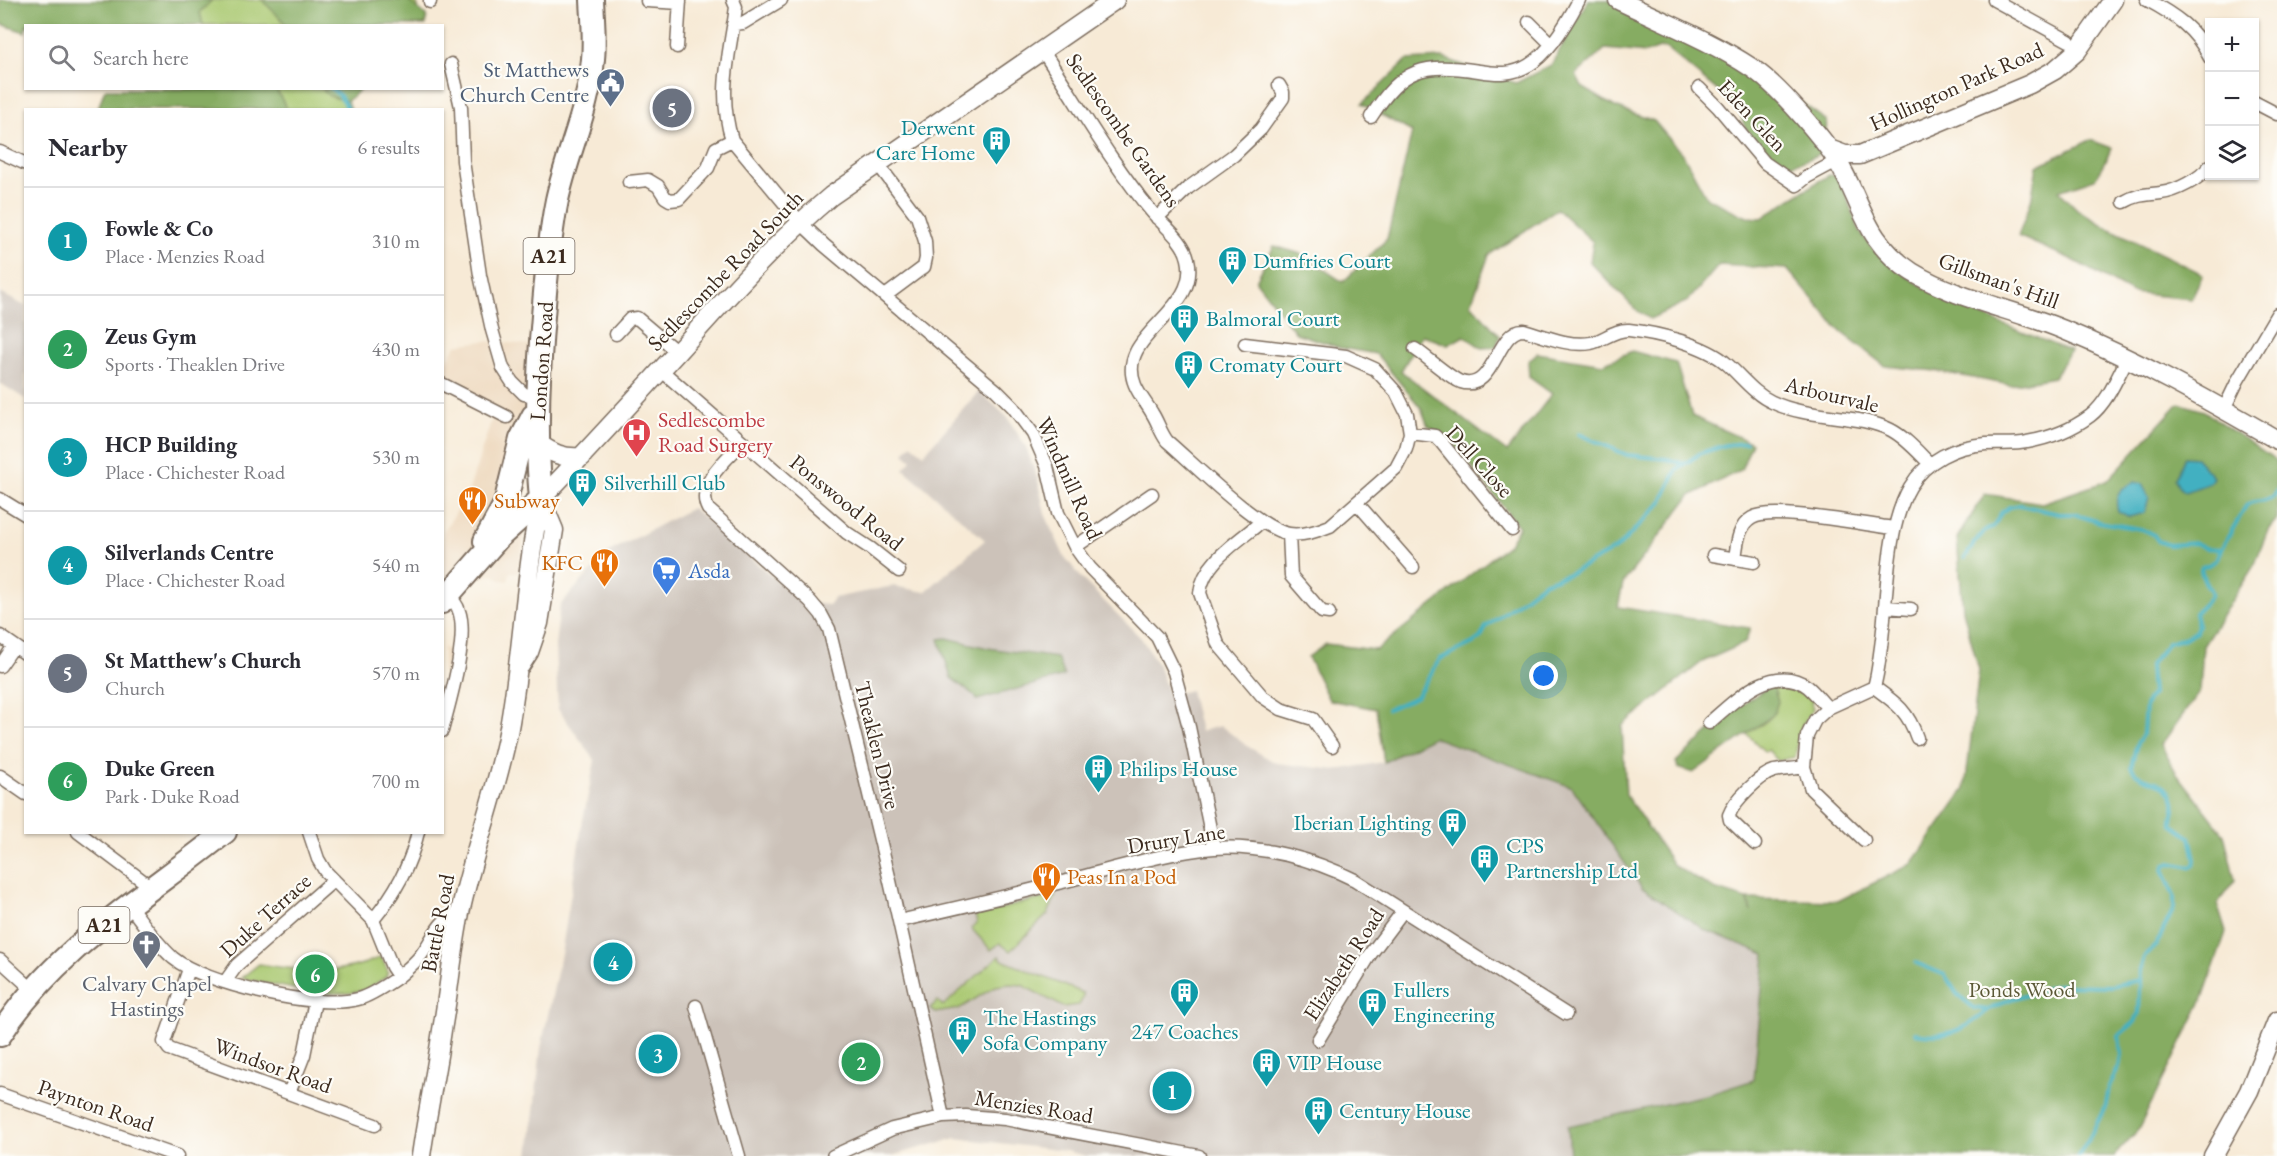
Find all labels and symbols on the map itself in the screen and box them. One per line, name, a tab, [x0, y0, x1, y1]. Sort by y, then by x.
street label: Hollington Park Road	[1865, 35, 2048, 138]
street label: Sedlescombe Gardens	[1059, 47, 1188, 213]
place label: St Matthews Church Centre	[460, 55, 589, 109]
public building icon: St Matthews Church Centre	[594, 66, 626, 108]
street label: Eden Glen	[1712, 73, 1794, 158]
pin: 5	[652, 86, 692, 130]
place label: Derwent Care Home	[876, 113, 975, 167]
building icon: Derwent Care Home	[980, 124, 1012, 166]
street label: Sedlescombe Road South	[641, 184, 810, 357]
road number: A21	[524, 238, 574, 274]
building icon: Dumfries Court	[1216, 244, 1248, 286]
street label: Gillsman's Hill	[1935, 245, 2063, 316]
place label: Dumfries Court	[1253, 246, 1391, 275]
street label: London Road	[523, 300, 560, 422]
building icon: Balmoral Court	[1169, 302, 1201, 344]
place label: Balmoral Court	[1206, 304, 1339, 333]
building icon: Cromaty Court	[1172, 348, 1204, 390]
place label: Cromaty Court	[1209, 350, 1342, 379]
street label: Arbourvale	[1781, 369, 1882, 419]
place label: Sedlescombe Road Surgery	[658, 405, 773, 459]
street label: Windmill Road	[1030, 412, 1110, 545]
hospital icon: Sedlescombe Road Surgery	[621, 416, 653, 458]
street label: Dell Close	[1440, 419, 1520, 504]
street label: Ponswood Road	[784, 448, 910, 558]
building icon: Silverhill Club	[567, 466, 599, 508]
place label: Silverhill Club	[604, 468, 725, 497]
restaurant icon: Subway	[457, 484, 489, 526]
place label: Subway	[494, 486, 560, 515]
restaurant icon: KFC	[588, 546, 620, 588]
place label: KFC	[541, 548, 583, 577]
supermarket icon: Asda	[651, 554, 683, 596]
place label: Asda	[687, 556, 730, 585]
your location	[1529, 661, 1558, 690]
street label: Theaklen Drive	[848, 678, 907, 812]
building icon: Philips House	[1082, 752, 1114, 794]
place label: Philips House	[1119, 754, 1238, 783]
building icon: Iberian Lighting	[1436, 806, 1468, 848]
place label: Iberian Lighting	[1293, 808, 1431, 837]
street label: Drury Lane	[1125, 816, 1228, 861]
place label: CPS Partnership Ltd	[1506, 831, 1639, 885]
building icon: CPS Partnership Ltd	[1469, 842, 1501, 884]
restaurant icon: Peas In a Pod	[1030, 860, 1062, 902]
place label: Peas In a Pod	[1067, 862, 1178, 891]
street label: Duke Terrace	[214, 866, 317, 964]
street label: Battle Road	[414, 870, 461, 975]
street label: Elizabeth Road	[1296, 902, 1391, 1026]
road number: A21	[78, 907, 130, 943]
church icon: Calvary Chapel Hastings	[131, 928, 163, 970]
pin: 4	[594, 940, 632, 984]
pin: 6	[296, 952, 334, 996]
place label: Calvary Chapel Hastings	[82, 969, 212, 1023]
place label: Fullers Engineering	[1393, 975, 1495, 1029]
park label: Ponds Wood	[1968, 975, 2076, 1004]
building icon: 247 Coaches	[1169, 976, 1201, 1018]
building icon: Fullers Engineering	[1356, 986, 1388, 1028]
place label: The Hastings Sofa Company	[983, 1003, 1108, 1057]
building icon: The Hastings Sofa Company	[946, 1014, 978, 1056]
place label: 247 Coaches	[1132, 1017, 1238, 1046]
street label: Windsor Road	[210, 1031, 337, 1101]
pin: 3	[638, 1032, 678, 1076]
pin: 2	[842, 1040, 880, 1084]
building icon: VIP House	[1250, 1046, 1282, 1088]
place label: VIP House	[1287, 1048, 1382, 1077]
pin: 1	[1152, 1068, 1192, 1114]
street label: Paynton Road	[34, 1072, 158, 1139]
street label: Menzies Road	[973, 1083, 1096, 1130]
building icon: Century House	[1302, 1094, 1334, 1136]
place label: Century House	[1339, 1096, 1471, 1125]

